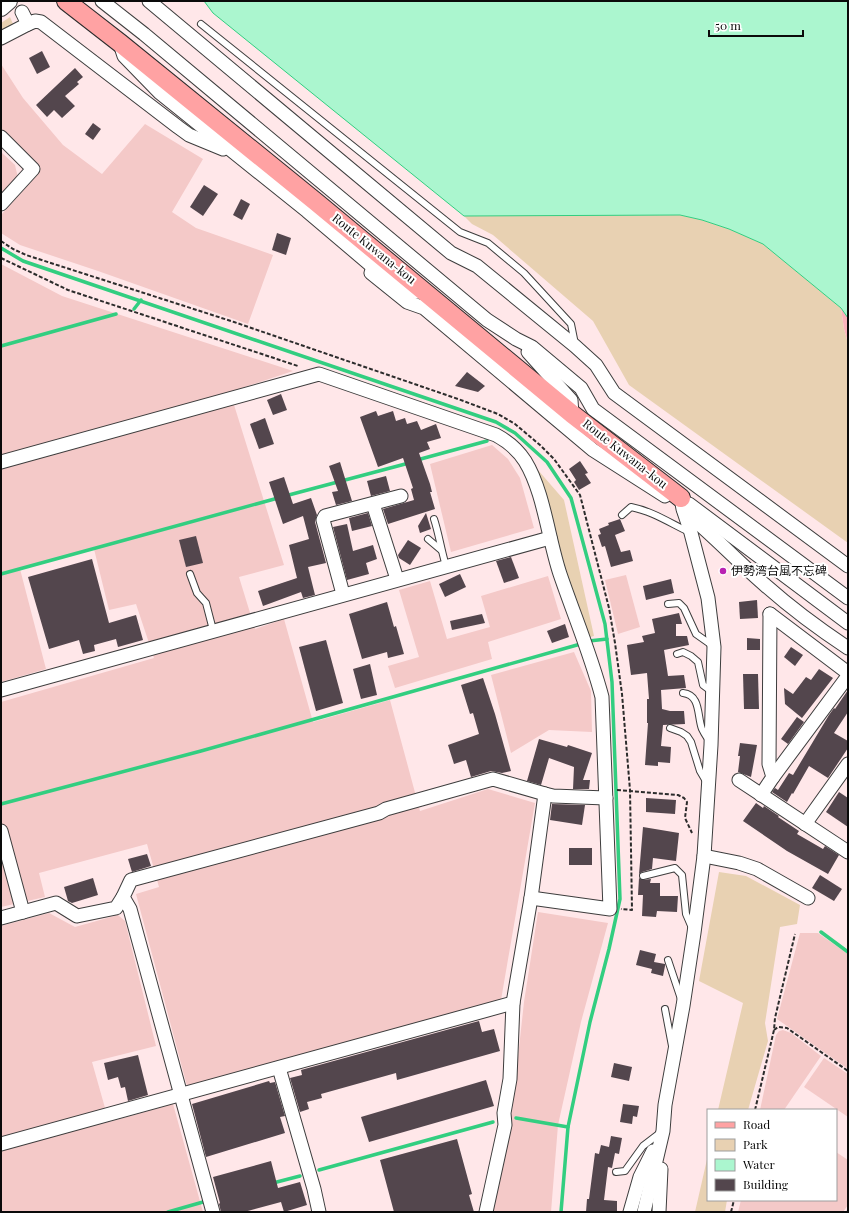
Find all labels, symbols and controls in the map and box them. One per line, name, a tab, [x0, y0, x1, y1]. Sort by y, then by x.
scale bar	[709, 12, 803, 38]
text: 50 m	[715, 17, 741, 33]
street label: Route Kuwana-kou	[329, 209, 420, 287]
street label: Route Kuwana-kou	[580, 415, 671, 491]
place label: 伊勢湾台風不忘碑	[731, 562, 827, 578]
marker: 伊勢湾台風不忘碑	[718, 566, 728, 576]
legend	[707, 1109, 837, 1201]
text: Road	[743, 1116, 770, 1132]
text: Park	[743, 1136, 768, 1152]
text: Water	[742, 1156, 776, 1172]
text: Building	[743, 1176, 789, 1192]

